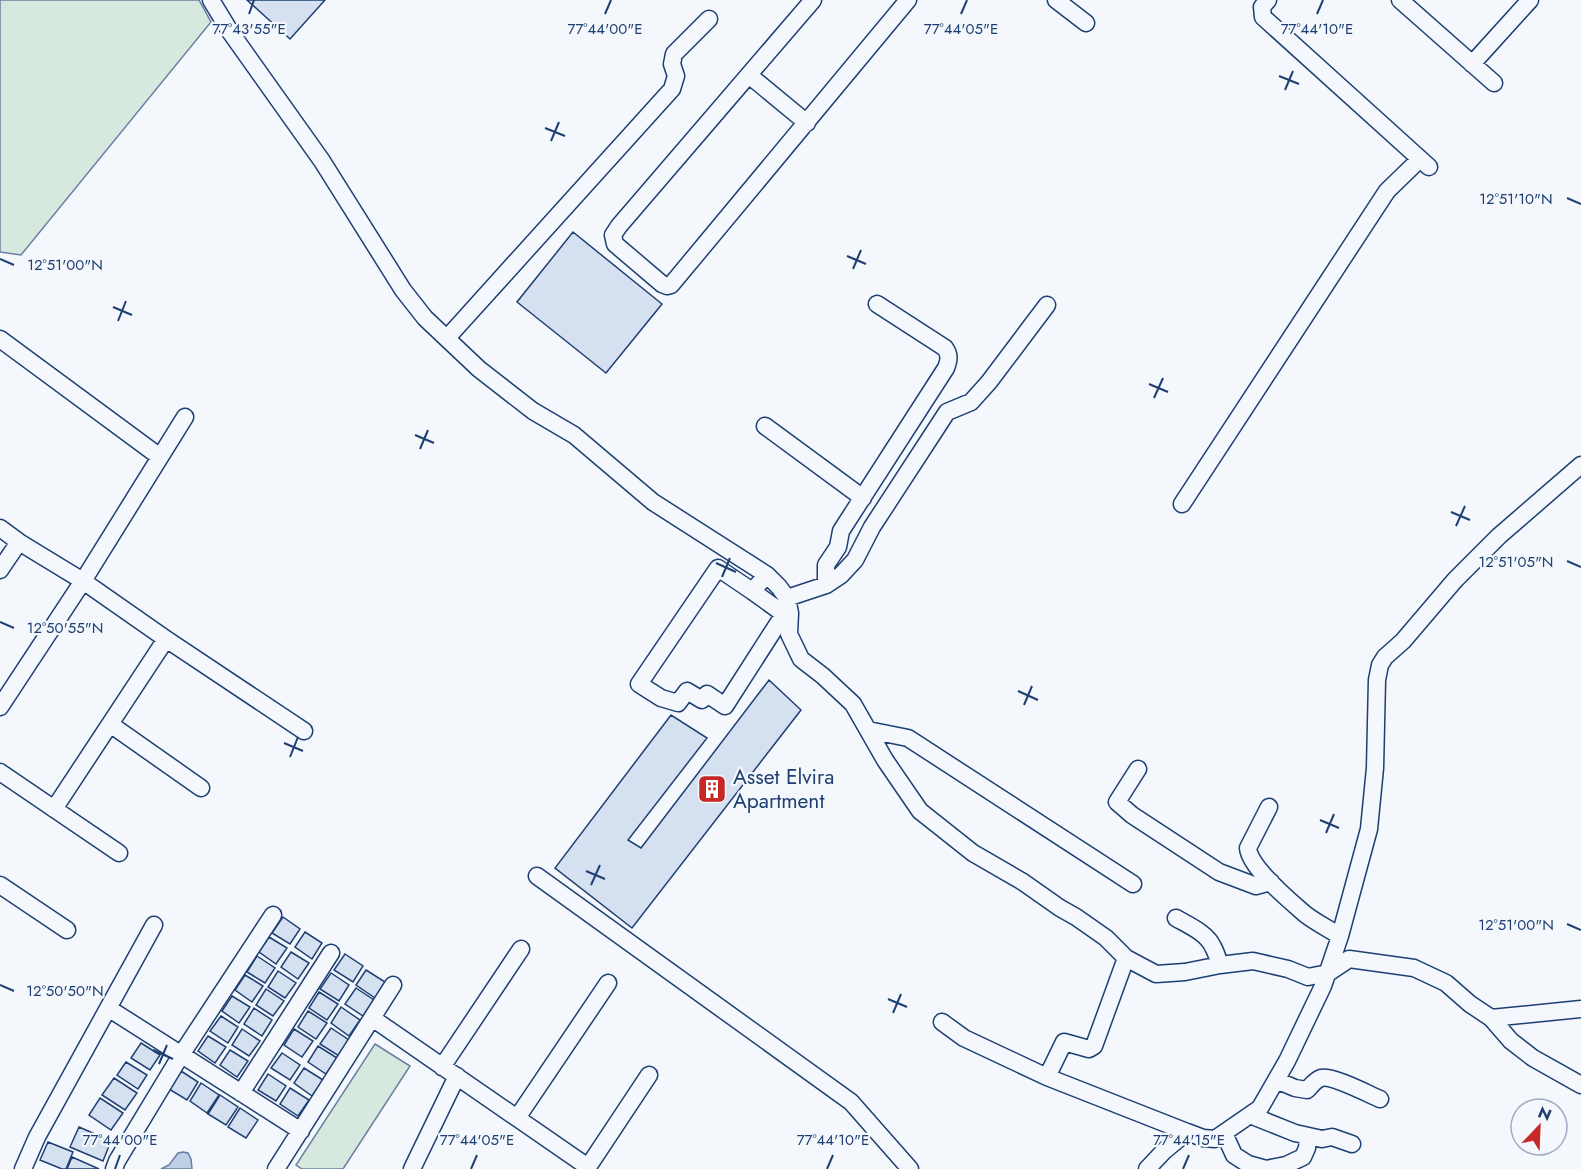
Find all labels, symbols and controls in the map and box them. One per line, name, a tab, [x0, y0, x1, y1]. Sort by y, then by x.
text: 77°43'55"E	[212, 18, 286, 40]
text: 77°44'00"E	[568, 18, 642, 40]
text: 77°44'05"E	[924, 18, 998, 40]
text: 77°44'10"E	[1281, 18, 1353, 40]
text: 12°51'10"N	[1479, 188, 1553, 210]
text: 12°51'00"N	[27, 254, 103, 276]
text: 12°51'05"N	[1478, 551, 1554, 573]
text: 12°50'55"N	[27, 617, 103, 639]
place label: Asset Elvira Apartment	[733, 762, 834, 816]
building icon: Asset Elvira Apartment	[696, 773, 728, 805]
text: 12°51'00"N	[1478, 914, 1554, 936]
text: 12°50'50"N	[26, 980, 104, 1002]
north arrow	[1509, 1097, 1569, 1157]
text: N	[1534, 1101, 1555, 1127]
text: 77°44'00"E	[83, 1129, 157, 1151]
text: 77°44'05"E	[440, 1129, 514, 1151]
text: 77°44'10"E	[797, 1129, 869, 1151]
text: 77°44'15"E	[1153, 1129, 1225, 1151]

